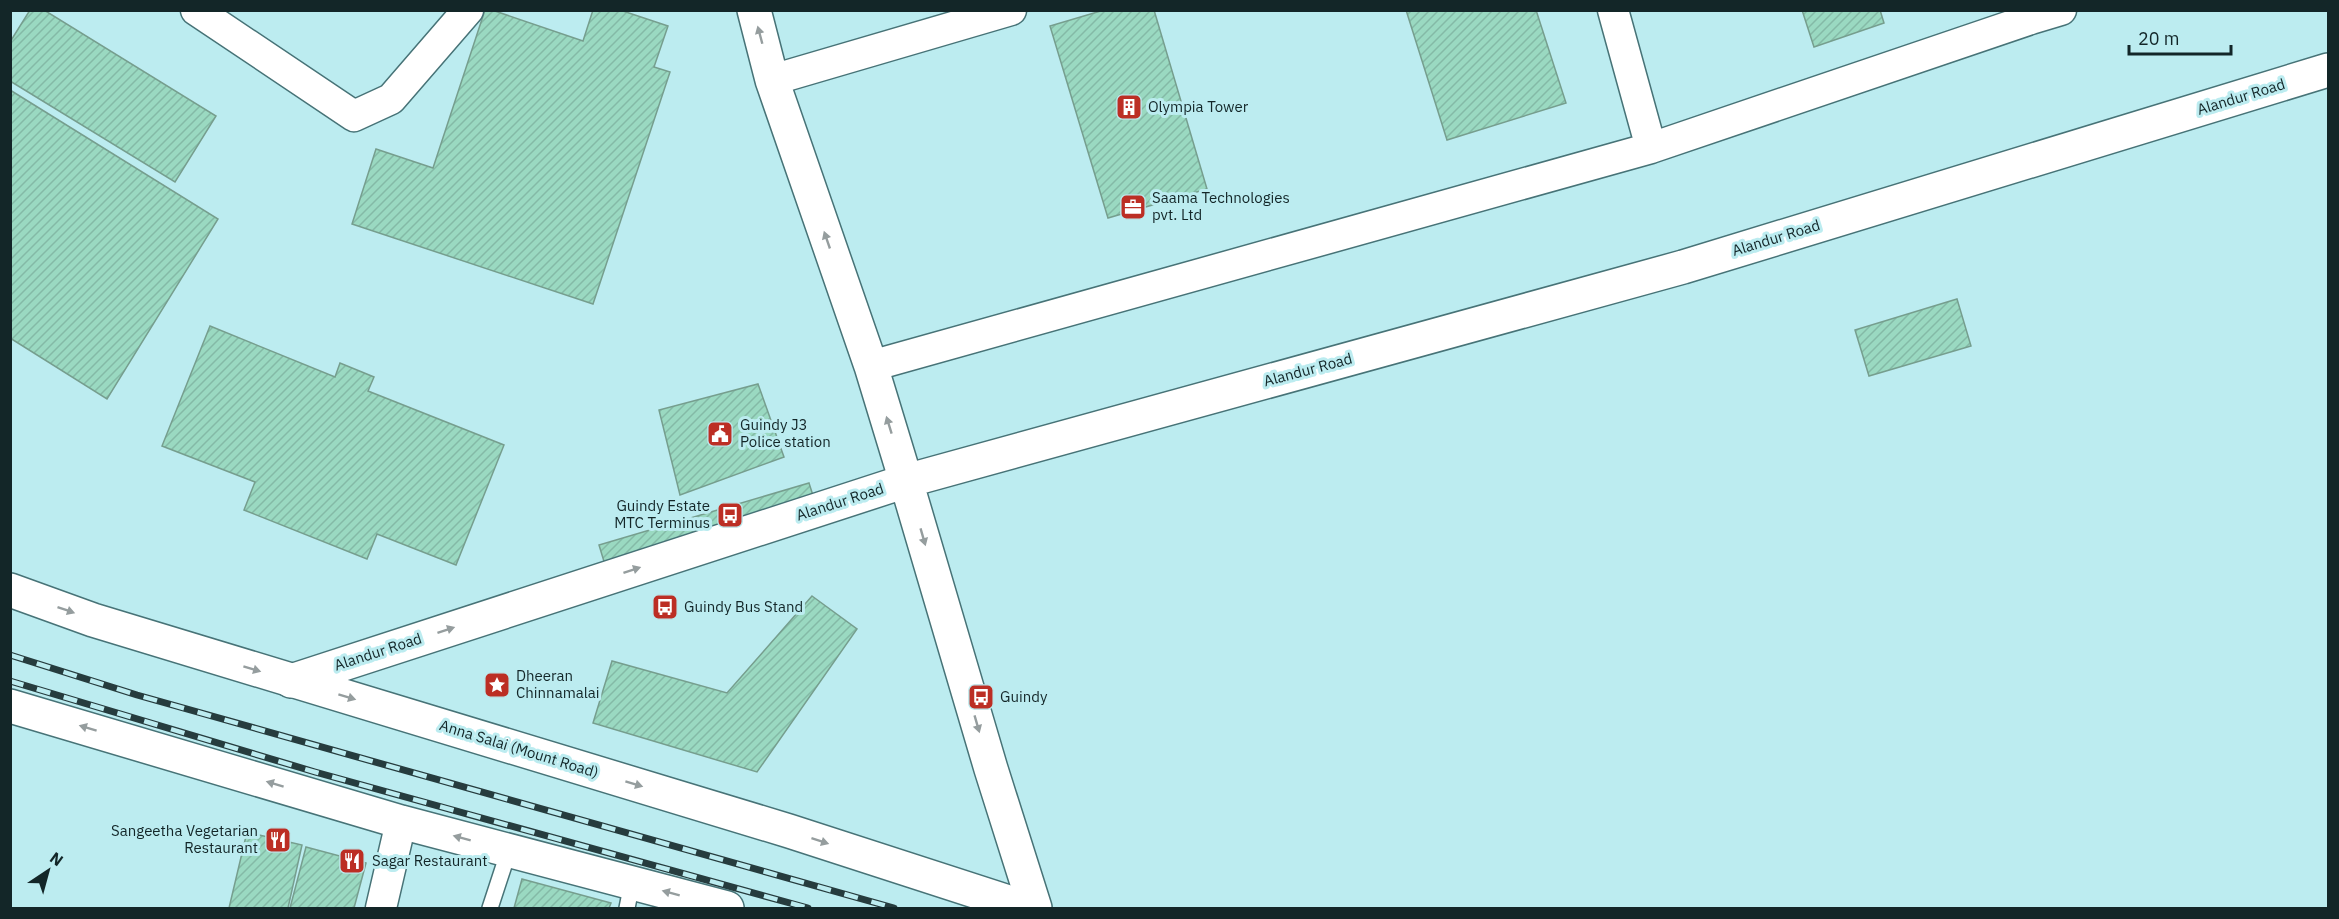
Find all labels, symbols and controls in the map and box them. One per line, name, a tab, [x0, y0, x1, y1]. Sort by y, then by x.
scale bar	[2129, 18, 2231, 56]
one-way arrow	[755, 26, 764, 44]
text: 20 m	[2138, 27, 2180, 50]
street label: Alandur Road	[2195, 74, 2287, 119]
building icon: Olympia Tower	[1114, 92, 1144, 122]
place label: Olympia Tower	[1148, 97, 1249, 116]
place label: Saama Technologies pvt. Ltd	[1152, 188, 1290, 224]
office icon: Saama Technologies pvt. Ltd	[1118, 192, 1148, 222]
street label: Alandur Road	[1730, 215, 1822, 260]
one-way arrow	[822, 231, 832, 249]
street label: Alandur Road	[1261, 349, 1354, 390]
place label: Guindy J3 Police station	[740, 415, 831, 451]
one-way arrow	[884, 416, 893, 434]
public building icon: Guindy J3 Police station	[705, 419, 735, 449]
street label: Alandur Road	[794, 478, 886, 525]
place label: Guindy Estate MTC Terminus	[614, 496, 710, 532]
bus stop icon: Guindy Estate MTC Terminus	[715, 500, 745, 530]
one-way arrow	[919, 528, 928, 546]
one-way arrow	[623, 565, 641, 574]
bus stop icon: Guindy Bus Stand	[650, 592, 680, 622]
place label: Guindy Bus Stand	[684, 597, 803, 616]
one-way arrow	[57, 605, 75, 615]
one-way arrow	[437, 625, 455, 634]
street label: Alandur Road	[332, 628, 424, 675]
one-way arrow	[243, 664, 261, 674]
place label: Dheeran Chinnamalai	[516, 666, 600, 702]
place icon: Dheeran Chinnamalai	[482, 670, 512, 700]
bus stop icon: Guindy	[966, 682, 996, 712]
place label: Guindy	[1000, 687, 1048, 706]
one-way arrow	[338, 693, 356, 702]
street label: Anna Salai (Mount Road)	[437, 715, 601, 782]
one-way arrow	[973, 715, 983, 733]
one-way arrow	[79, 723, 97, 732]
one-way arrow	[266, 779, 284, 788]
one-way arrow	[625, 780, 643, 789]
place label: Sangeetha Vegetarian Restaurant	[111, 821, 258, 857]
restaurant icon: Sangeetha Vegetarian Restaurant	[263, 825, 293, 855]
one-way arrow	[453, 832, 471, 842]
one-way arrow	[811, 837, 829, 846]
north arrow	[18, 841, 78, 901]
restaurant icon: Sagar Restaurant	[337, 846, 367, 876]
text: N	[46, 847, 67, 870]
place label: Sagar Restaurant	[372, 851, 488, 870]
one-way arrow	[662, 888, 680, 898]

